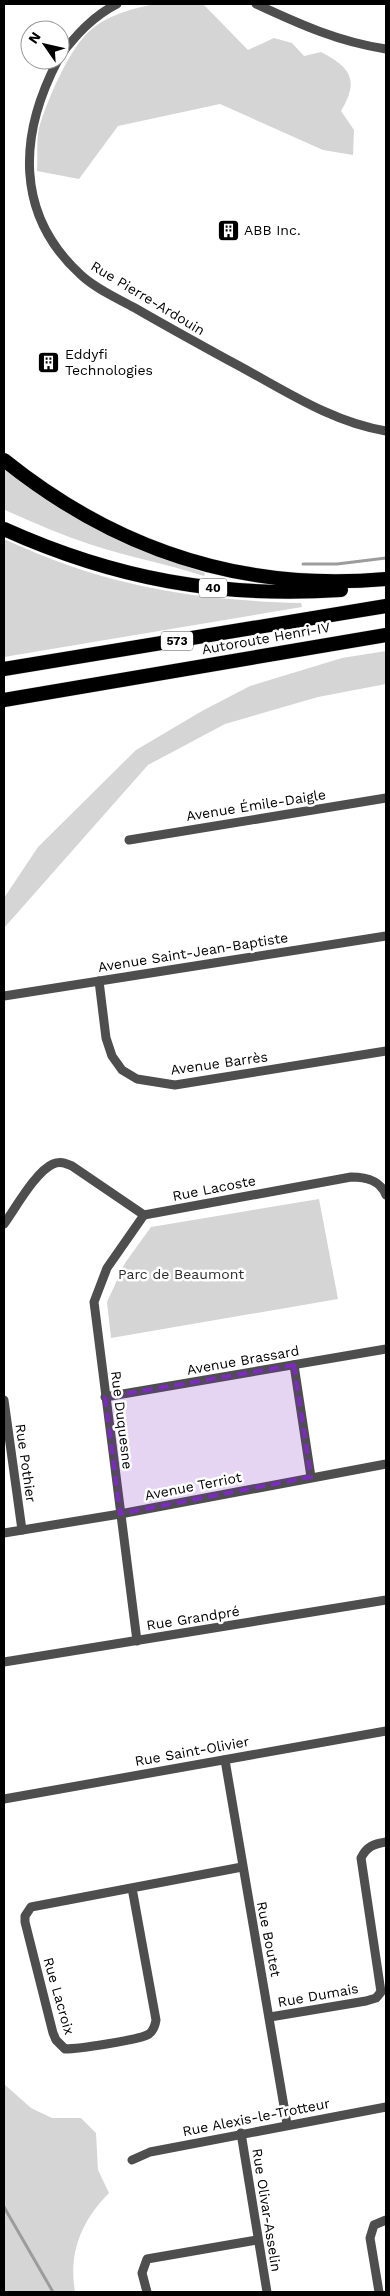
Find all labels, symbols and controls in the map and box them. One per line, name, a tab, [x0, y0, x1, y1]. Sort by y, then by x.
north arrow	[20, 20, 70, 70]
text: N	[25, 29, 44, 47]
building icon: ABB Inc.	[216, 218, 240, 242]
place label: ABB Inc.	[244, 222, 301, 238]
street label: Rue Pierre-Ardouin	[88, 258, 208, 338]
place label: Eddyfi Technologies	[65, 346, 153, 378]
building icon: Eddyfi Technologies	[37, 350, 61, 374]
road number: 40	[199, 578, 227, 598]
street label: Autoroute Henri-IV	[201, 619, 331, 657]
road number: 573	[161, 631, 193, 650]
street label: Avenue Émile-Daigle	[185, 786, 327, 824]
street label: Avenue Saint-Jean-Baptiste	[97, 929, 289, 975]
street label: Avenue Barrès	[169, 1048, 269, 1078]
street label: Rue Lacoste	[171, 1172, 257, 1204]
park label: Parc de Beaumont	[118, 1266, 244, 1282]
street label: Avenue Brassard	[186, 1342, 300, 1378]
street label: Rue Duquesne	[108, 1370, 136, 1470]
street label: Rue Pothier	[13, 1423, 39, 1504]
street label: Avenue Terriot	[143, 1469, 243, 1503]
street label: Rue Grandpré	[145, 1603, 241, 1633]
street label: Rue Saint-Olivier	[134, 1733, 251, 1769]
street label: Rue Boutet	[254, 1900, 284, 1978]
street label: Rue Lacroix	[40, 1955, 78, 2037]
street label: Rue Dumais	[276, 1980, 360, 2010]
street label: Rue Alexis-le-Trotteur	[181, 2095, 331, 2139]
street label: Rue Olivar-Asselin	[249, 2147, 285, 2273]

